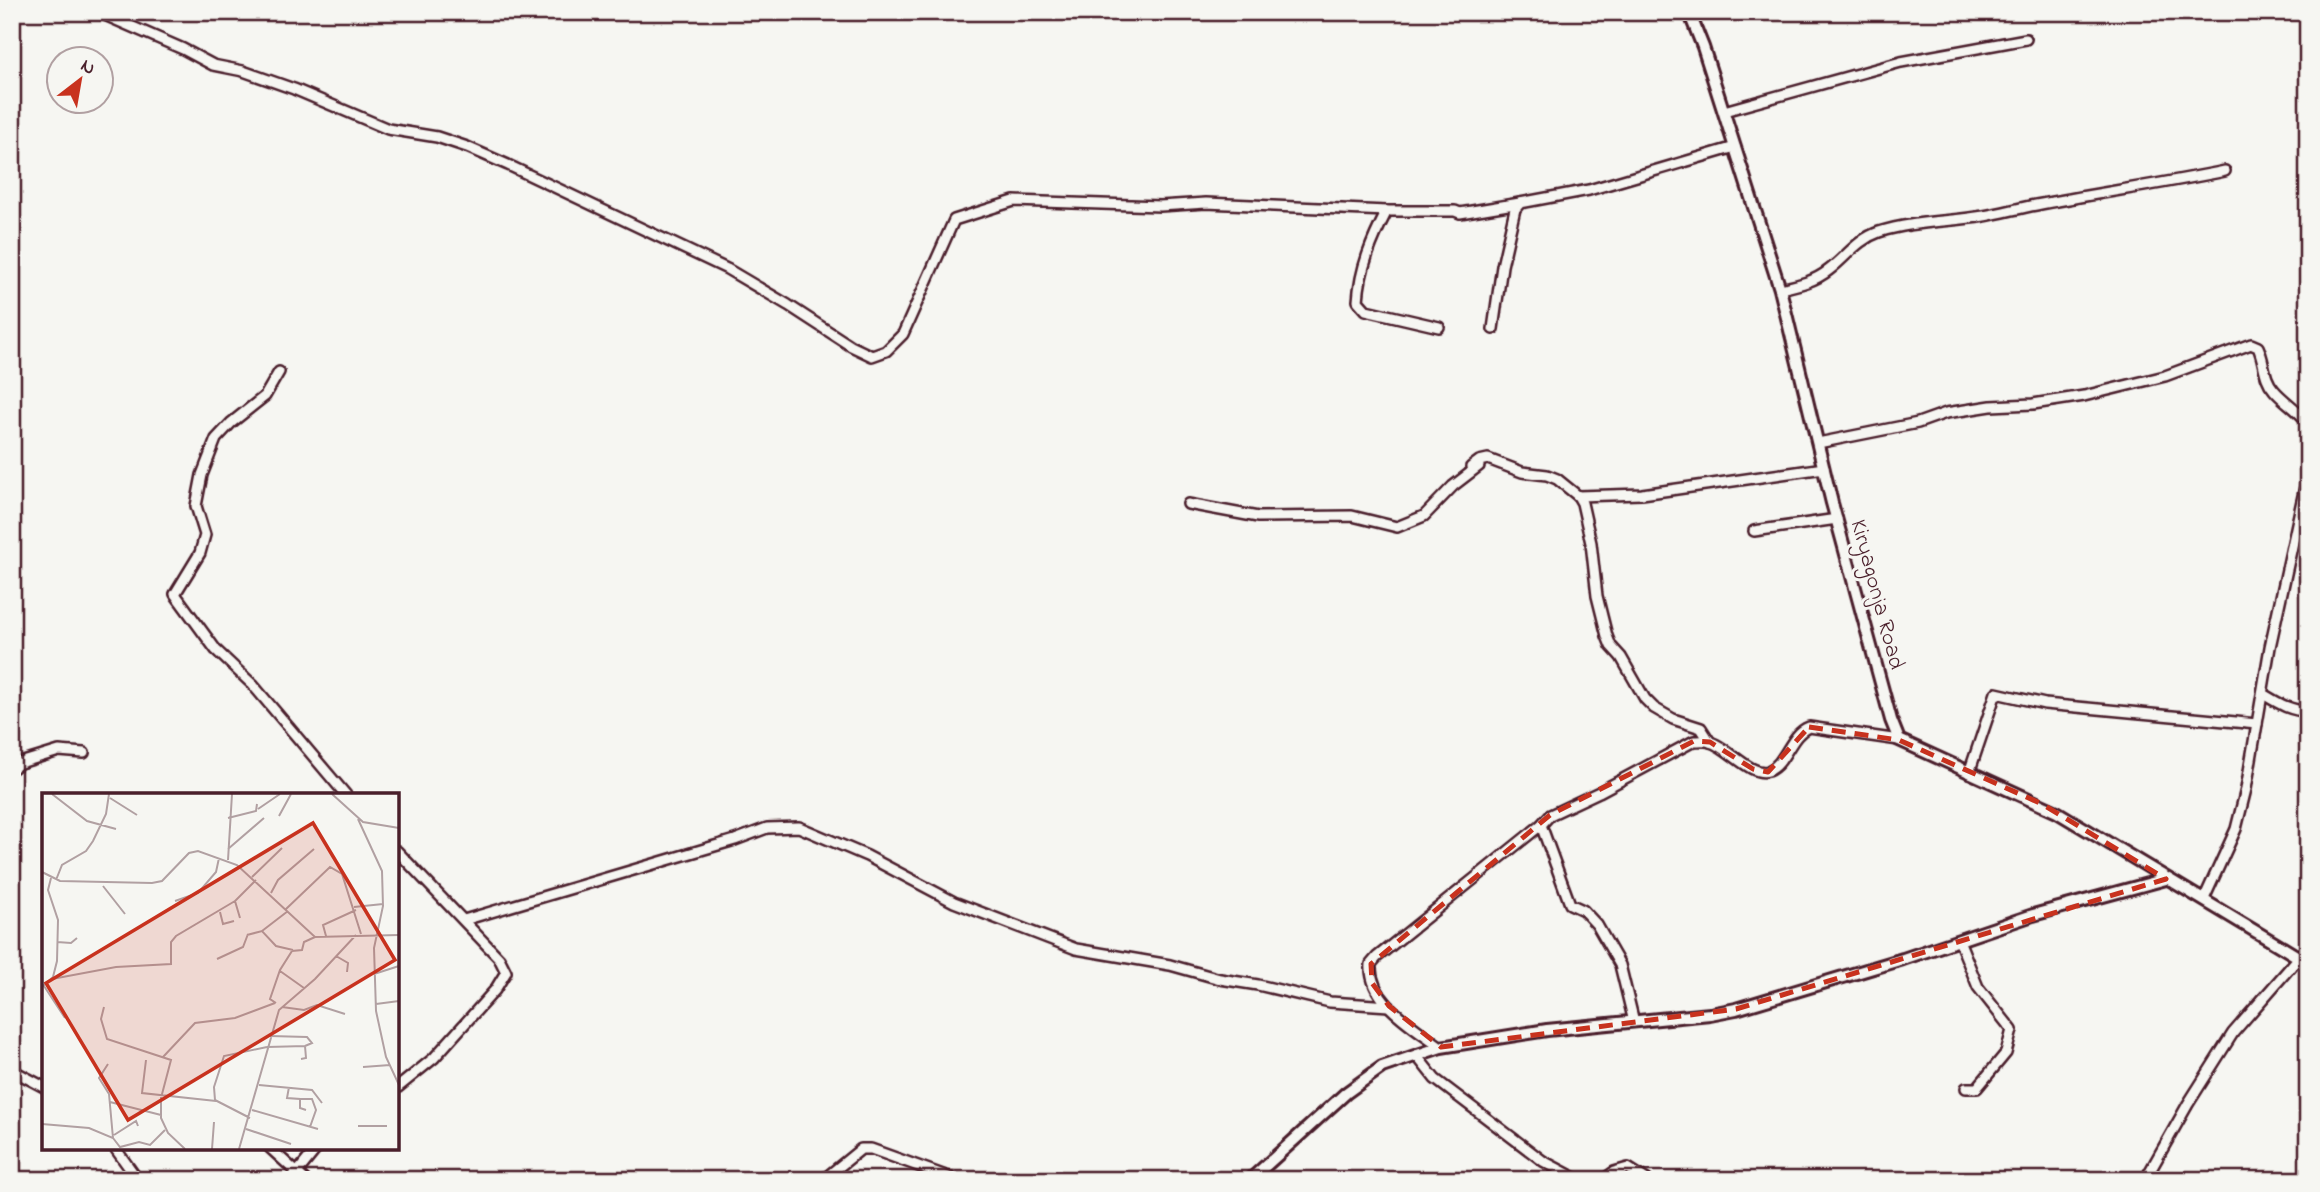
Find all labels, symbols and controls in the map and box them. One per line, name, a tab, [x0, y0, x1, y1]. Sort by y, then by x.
north arrow	[46, 46, 116, 116]
text: N	[75, 53, 100, 83]
street label: Kiryagonja Road	[1839, 516, 1912, 674]
inset map	[42, 793, 399, 1150]

